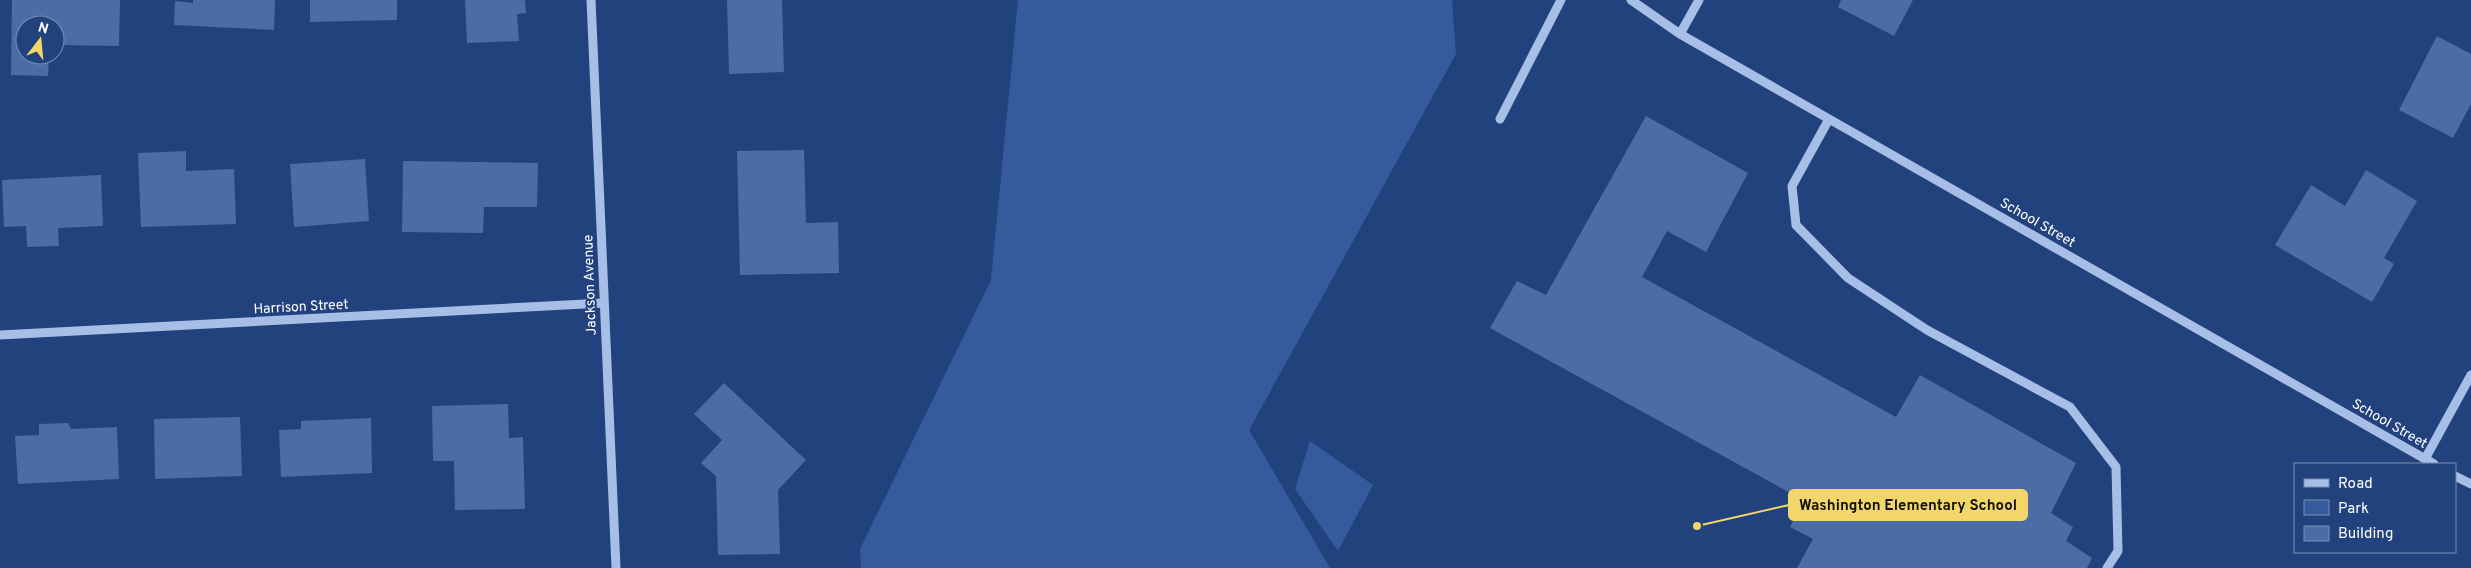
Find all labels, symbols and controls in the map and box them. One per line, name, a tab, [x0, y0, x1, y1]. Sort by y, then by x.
north arrow	[15, 15, 65, 65]
text: N	[36, 19, 50, 39]
street label: School Street	[1996, 195, 2078, 252]
street label: Jackson Avenue	[580, 234, 601, 336]
street label: Harrison Street	[253, 297, 349, 318]
street label: School Street	[2348, 396, 2430, 453]
legend	[2294, 463, 2456, 553]
text: Road	[2338, 475, 2373, 494]
callout: Washington Elementary School	[1789, 490, 2027, 520]
text: Washington Elementary School	[1799, 497, 2017, 516]
text: Park	[2338, 500, 2369, 519]
text: Building	[2338, 525, 2393, 544]

